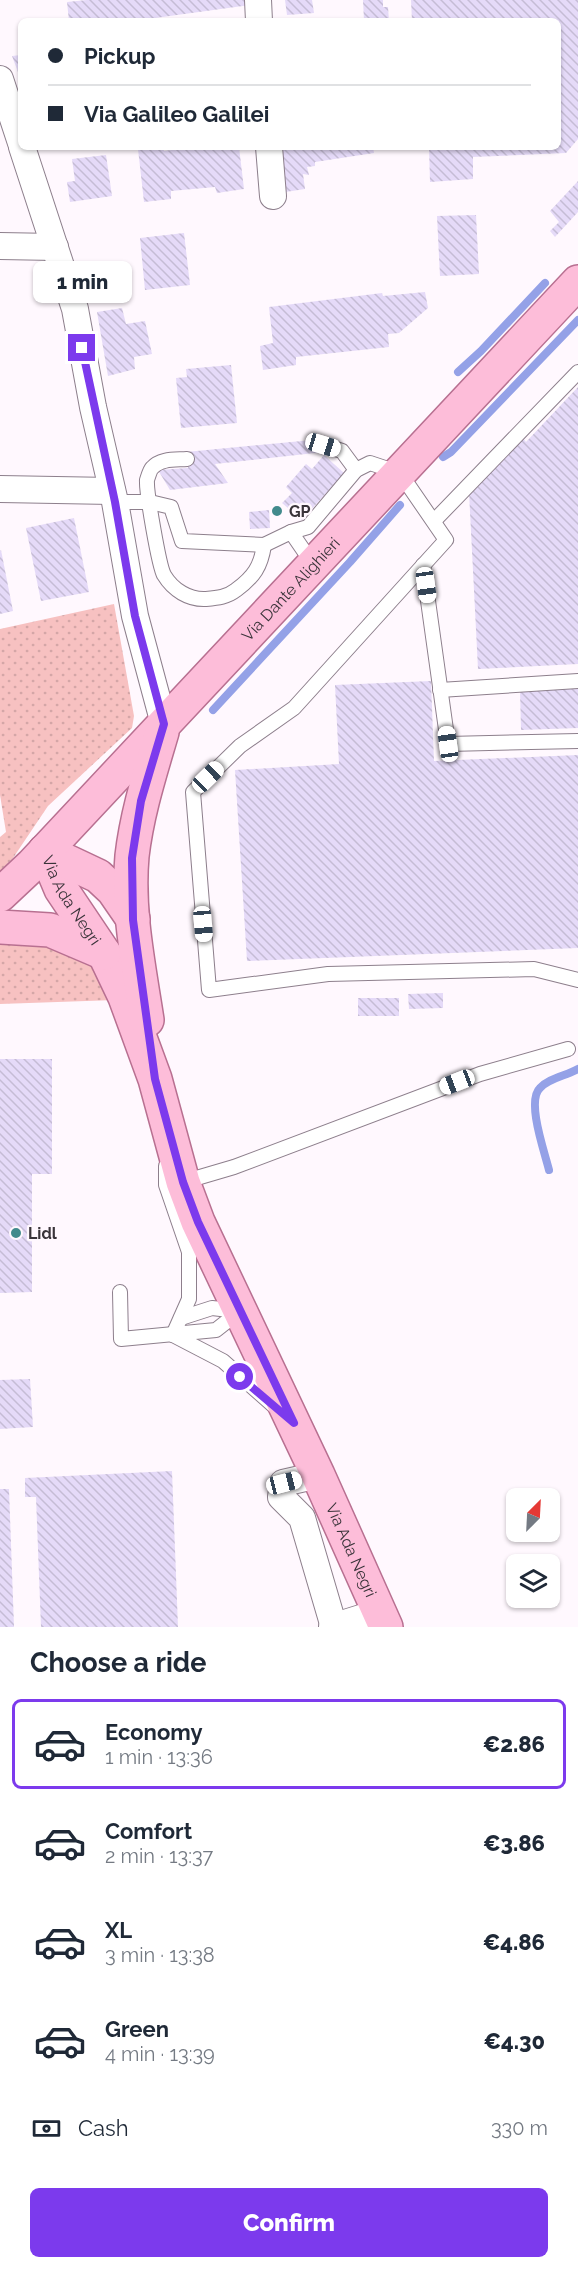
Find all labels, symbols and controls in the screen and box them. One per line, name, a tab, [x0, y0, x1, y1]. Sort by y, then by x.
text: Pickup	[84, 43, 156, 69]
text: Via Galileo Galilei	[84, 101, 269, 127]
callout: 1 min	[32, 261, 132, 303]
text: 1 min	[57, 270, 108, 294]
route end	[68, 334, 95, 361]
car	[303, 431, 343, 459]
place label: GP	[289, 502, 311, 521]
marker: GP	[270, 504, 284, 518]
street label: Via Dante Alighieri	[238, 534, 344, 645]
car	[415, 566, 437, 604]
car	[437, 725, 459, 763]
car	[189, 758, 227, 796]
street label: Via Ada Negri	[38, 853, 105, 949]
car	[192, 905, 214, 943]
car	[437, 1067, 477, 1097]
place label: Lidl	[28, 1224, 58, 1243]
marker: Lidl	[9, 1226, 23, 1240]
route start	[226, 1363, 253, 1390]
car	[264, 1470, 304, 1496]
north arrow	[506, 1488, 560, 1542]
map controls	[506, 1488, 560, 1608]
street label: Via Ada Negri	[322, 1500, 380, 1600]
button: layers	[506, 1554, 560, 1608]
text: Choose a ride	[30, 1647, 206, 1678]
icon: car	[33, 1717, 87, 1771]
text: Economy	[105, 1719, 203, 1745]
text: €2.86	[483, 1731, 545, 1757]
text: 1 min · 13:36	[105, 1745, 213, 1769]
icon: car	[33, 1816, 87, 1870]
text: Comfort	[105, 1818, 192, 1844]
text: €3.86	[483, 1830, 545, 1856]
text: 2 min · 13:37	[105, 1844, 213, 1868]
icon: car	[33, 1915, 87, 1969]
text: XL	[105, 1917, 132, 1943]
text: €4.86	[483, 1929, 545, 1955]
text: 3 min · 13:38	[105, 1943, 215, 1967]
icon: car	[33, 2014, 87, 2068]
text: Green	[105, 2016, 169, 2042]
text: €4.30	[483, 2028, 545, 2054]
text: 4 min · 13:39	[105, 2042, 215, 2066]
icon: cash	[30, 2112, 63, 2145]
text: Cash	[78, 2115, 129, 2141]
text: 330 m	[491, 2116, 548, 2140]
button: Confirm	[30, 2188, 548, 2257]

